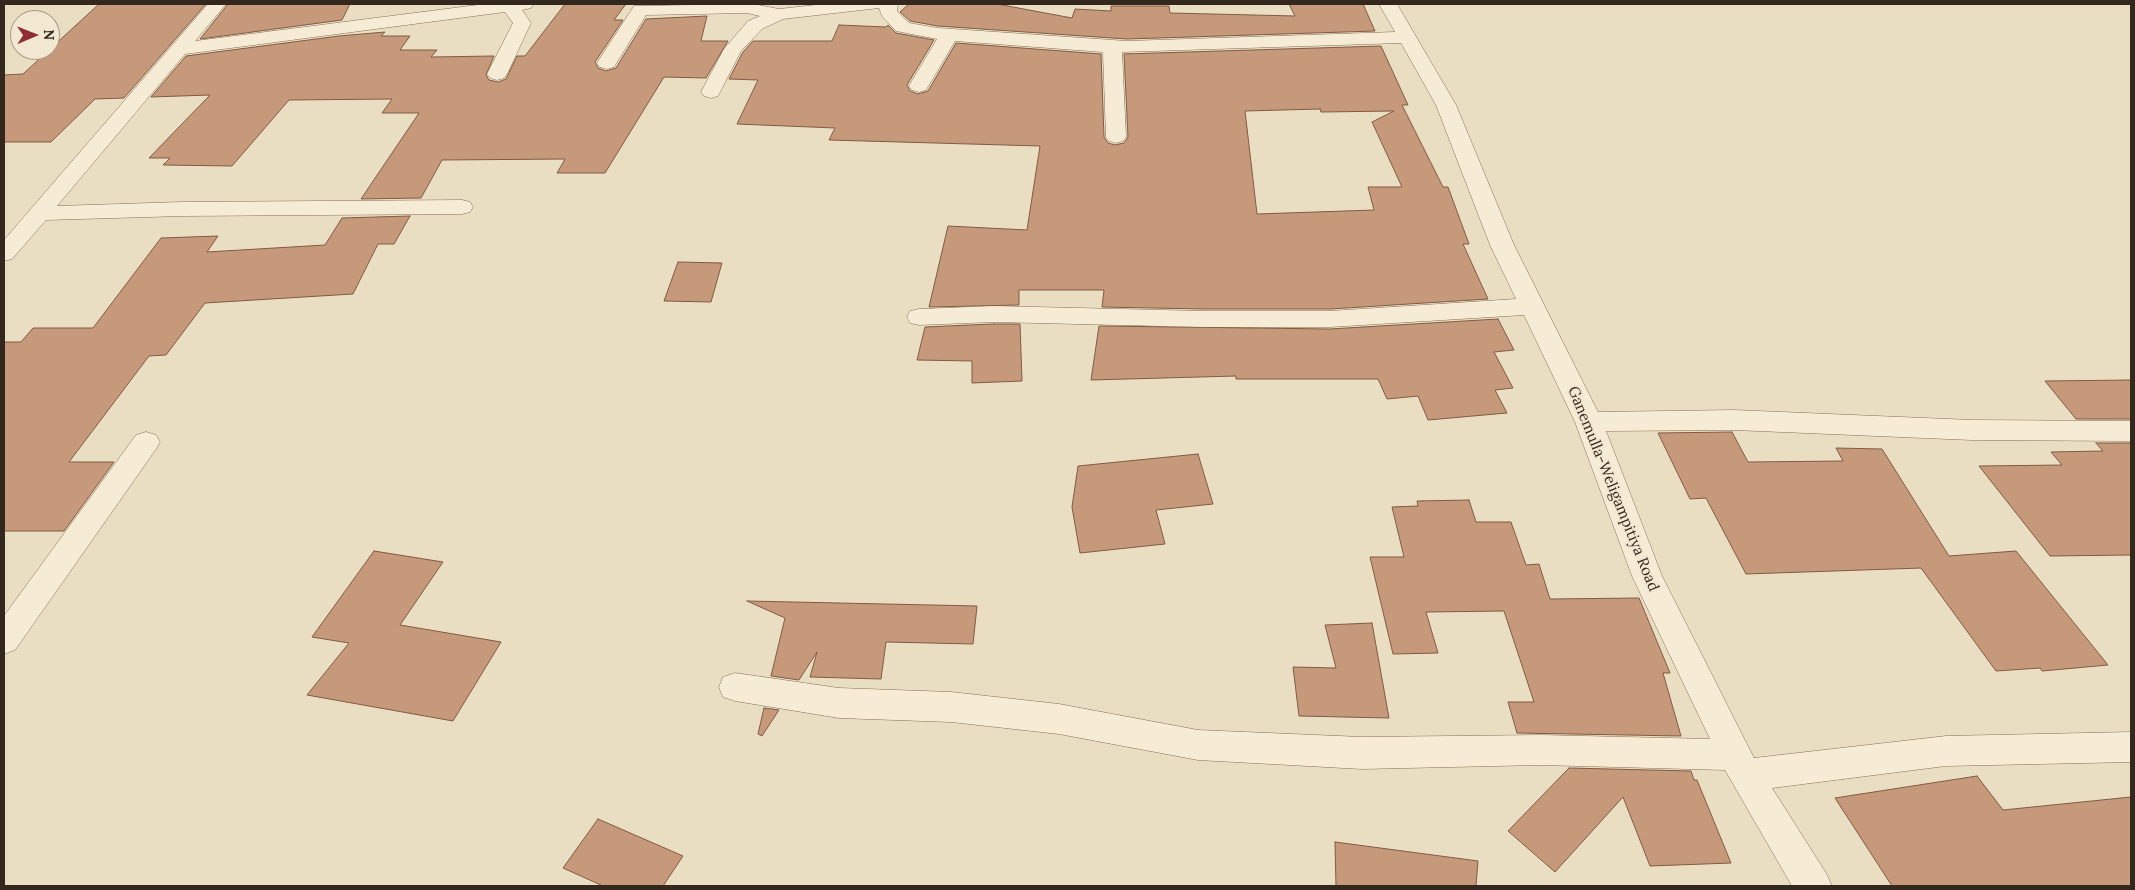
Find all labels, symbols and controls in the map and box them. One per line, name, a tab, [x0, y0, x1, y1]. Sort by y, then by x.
north arrow	[10, 10, 60, 60]
text: N	[40, 29, 58, 40]
street label: Ganemulla-Weligampitiya Road	[1564, 384, 1662, 594]

